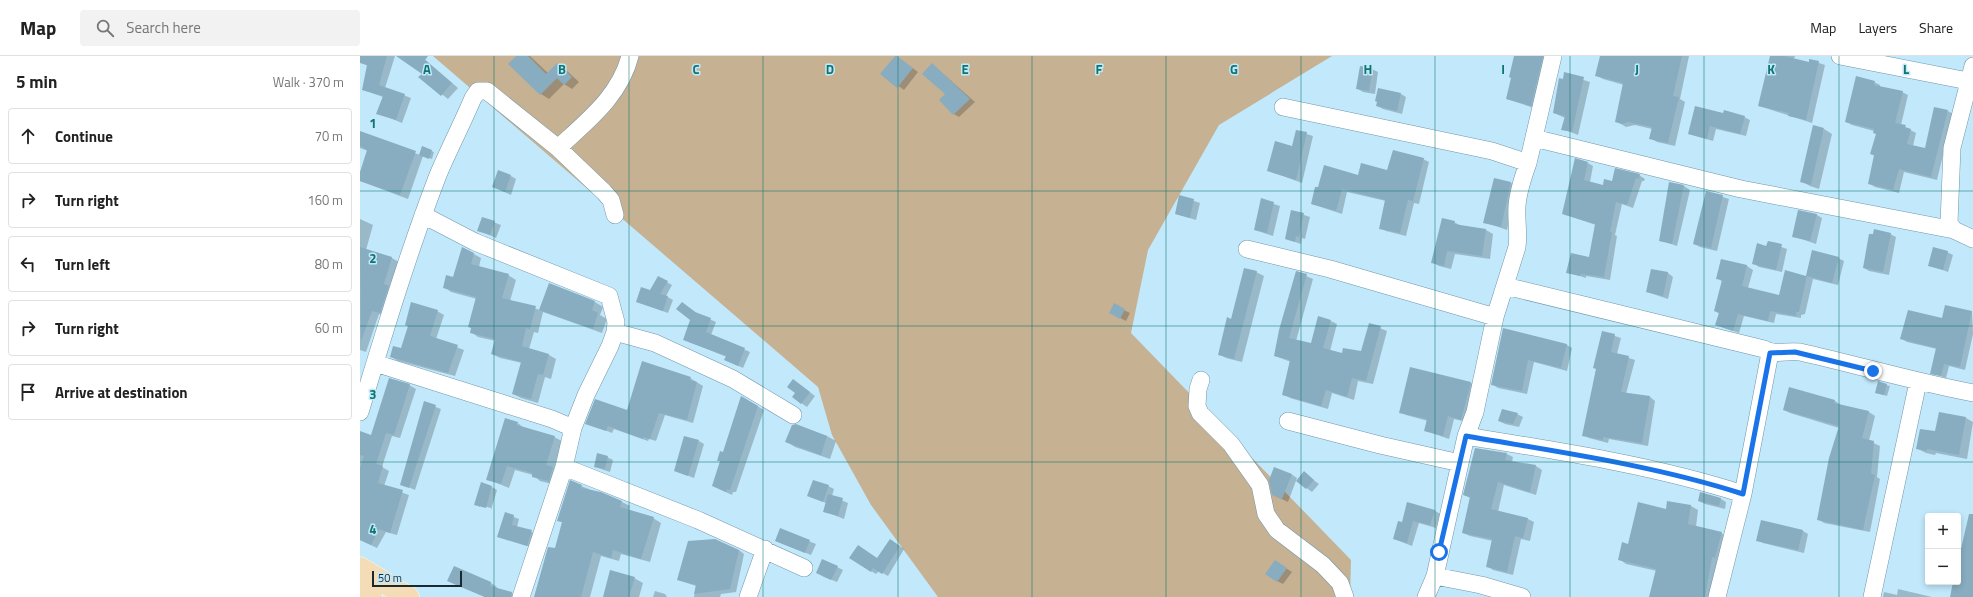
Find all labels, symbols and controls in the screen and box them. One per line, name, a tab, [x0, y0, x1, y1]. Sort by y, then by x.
search box	[80, 10, 360, 46]
text: Map	[20, 13, 56, 42]
text: Search here	[126, 16, 201, 39]
icon: search	[94, 17, 116, 39]
text: Map	[1810, 17, 1836, 38]
text: Layers	[1858, 17, 1897, 38]
text: Share	[1919, 17, 1953, 38]
text: A	[423, 59, 431, 79]
text: B	[558, 59, 566, 79]
text: C	[692, 59, 700, 79]
text: D	[826, 59, 834, 79]
text: E	[961, 59, 969, 79]
text: F	[1096, 59, 1103, 79]
text: G	[1230, 59, 1238, 79]
text: H	[1364, 59, 1372, 79]
text: I	[1501, 59, 1505, 79]
text: J	[1635, 59, 1639, 79]
text: K	[1767, 59, 1775, 79]
text: L	[1903, 59, 1909, 79]
text: 5 min	[16, 69, 57, 95]
text: Walk · 370 m	[273, 72, 344, 92]
text: 1	[369, 113, 377, 133]
icon: ahead	[17, 125, 39, 147]
text: Continue	[55, 125, 113, 148]
text: 70 m	[315, 126, 343, 146]
icon: right	[17, 189, 39, 211]
text: Turn right	[55, 189, 119, 212]
text: 160 m	[307, 190, 343, 210]
text: 2	[369, 248, 377, 268]
icon: left	[17, 253, 39, 275]
text: Turn left	[55, 253, 110, 276]
text: 80 m	[315, 254, 343, 274]
icon: right	[17, 317, 39, 339]
text: Turn right	[55, 317, 119, 340]
text: 60 m	[315, 318, 343, 338]
route end	[1864, 362, 1882, 380]
icon: arrive	[17, 381, 39, 403]
text: Arrive at destination	[55, 381, 188, 404]
text: 3	[369, 384, 377, 404]
map controls	[1925, 513, 1961, 585]
button: +	[1925, 513, 1961, 549]
text: 4	[369, 519, 377, 539]
route start	[1430, 543, 1448, 561]
button: −	[1925, 549, 1961, 585]
scale bar	[372, 569, 462, 588]
text: 50 m	[378, 570, 402, 586]

